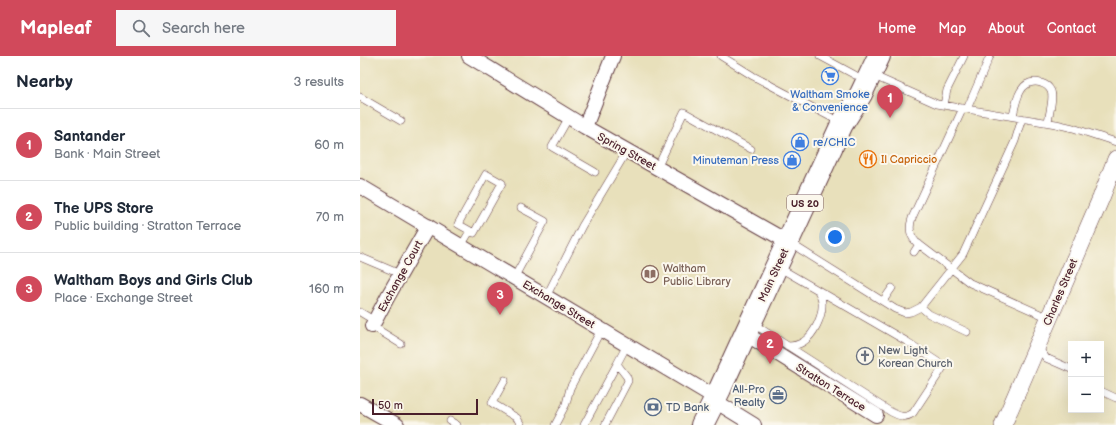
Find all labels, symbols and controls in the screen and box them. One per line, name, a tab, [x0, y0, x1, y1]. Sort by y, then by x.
search box	[116, 10, 396, 46]
text: Mapleaf	[20, 17, 92, 40]
icon: search	[130, 17, 152, 39]
text: Search here	[162, 19, 245, 38]
text: Home	[878, 20, 916, 37]
text: Map	[938, 20, 966, 37]
text: About	[988, 20, 1025, 37]
text: Contact	[1047, 20, 1096, 37]
supermarket icon: Waltham Smoke & Convenience	[820, 66, 840, 86]
text: Nearby	[16, 72, 73, 92]
text: 3 results	[293, 74, 344, 90]
pin: 1	[877, 85, 903, 118]
place label: Waltham Smoke & Convenience	[790, 88, 870, 114]
text: Santander	[54, 127, 125, 146]
street label: Spring Street	[595, 130, 659, 173]
shop icon: re/CHIC	[790, 132, 810, 152]
place label: re/CHIC	[813, 136, 855, 149]
text: 1	[26, 137, 32, 153]
text: 60 m	[314, 137, 344, 153]
text: Bank · Main Street	[54, 146, 160, 162]
restaurant icon: Il Capriccio	[858, 149, 878, 169]
shop icon: Minuteman Press	[782, 150, 802, 170]
place label: Il Capriccio	[881, 153, 937, 166]
place label: Minuteman Press	[693, 154, 780, 167]
road number: US 20	[787, 195, 823, 211]
text: The UPS Store	[54, 199, 153, 218]
text: 2	[25, 209, 33, 225]
text: 70 m	[316, 209, 344, 225]
text: Public building · Stratton Terrace	[54, 218, 241, 234]
your location	[825, 227, 845, 247]
street label: Exchange Court	[375, 238, 426, 314]
street label: Main Street	[755, 246, 792, 304]
street label: Charles Street	[1041, 256, 1081, 328]
place label: Waltham Public Library	[663, 262, 731, 288]
library icon: Waltham Public Library	[640, 264, 660, 284]
text: Waltham Boys and Girls Club	[54, 271, 253, 290]
street label: Exchange Street	[520, 278, 598, 332]
text: 3	[25, 281, 33, 297]
text: 160 m	[309, 281, 344, 297]
pin: 3	[487, 282, 513, 315]
text: Place · Exchange Street	[54, 290, 193, 306]
pin: 2	[757, 331, 783, 364]
map controls	[1068, 341, 1104, 413]
button: +	[1068, 341, 1104, 377]
place label: New Light Korean Church	[878, 344, 953, 370]
church icon: New Light Korean Church	[855, 346, 875, 366]
street label: Stratton Terrace	[793, 361, 868, 414]
button: −	[1068, 377, 1104, 413]
place label: All-Pro Realty	[732, 383, 765, 409]
office icon: All-Pro Realty	[768, 385, 788, 405]
scale bar	[372, 397, 478, 416]
bank icon: TD Bank	[643, 397, 663, 417]
text: 50 m	[378, 399, 403, 412]
place label: TD Bank	[666, 401, 710, 414]

